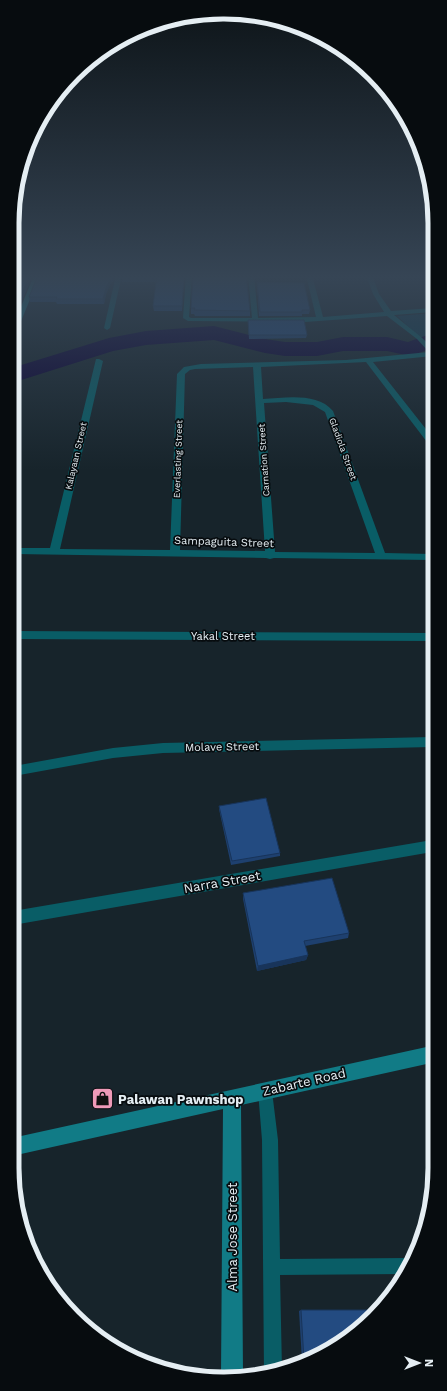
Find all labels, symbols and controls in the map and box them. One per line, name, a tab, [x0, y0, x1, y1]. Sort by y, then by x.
street label: Gladiola Street	[327, 416, 359, 482]
street label: Everlasting Street	[172, 419, 184, 498]
street label: Kalayaan Street	[63, 421, 89, 491]
street label: Carnation Street	[256, 423, 272, 497]
street label: Sampaguita Street	[174, 534, 274, 550]
street label: Yakal Street	[191, 630, 255, 643]
street label: Molave Street	[185, 740, 260, 754]
street label: Narra Street	[182, 868, 262, 896]
street label: Zabarte Road	[261, 1065, 347, 1099]
shop icon: Palawan Pawnshop	[89, 1086, 115, 1112]
place label: Palawan Pawnshop	[118, 1092, 243, 1107]
street label: Alma Jose Street	[225, 1182, 240, 1292]
north arrow	[399, 1343, 439, 1383]
text: N	[422, 1359, 435, 1367]

